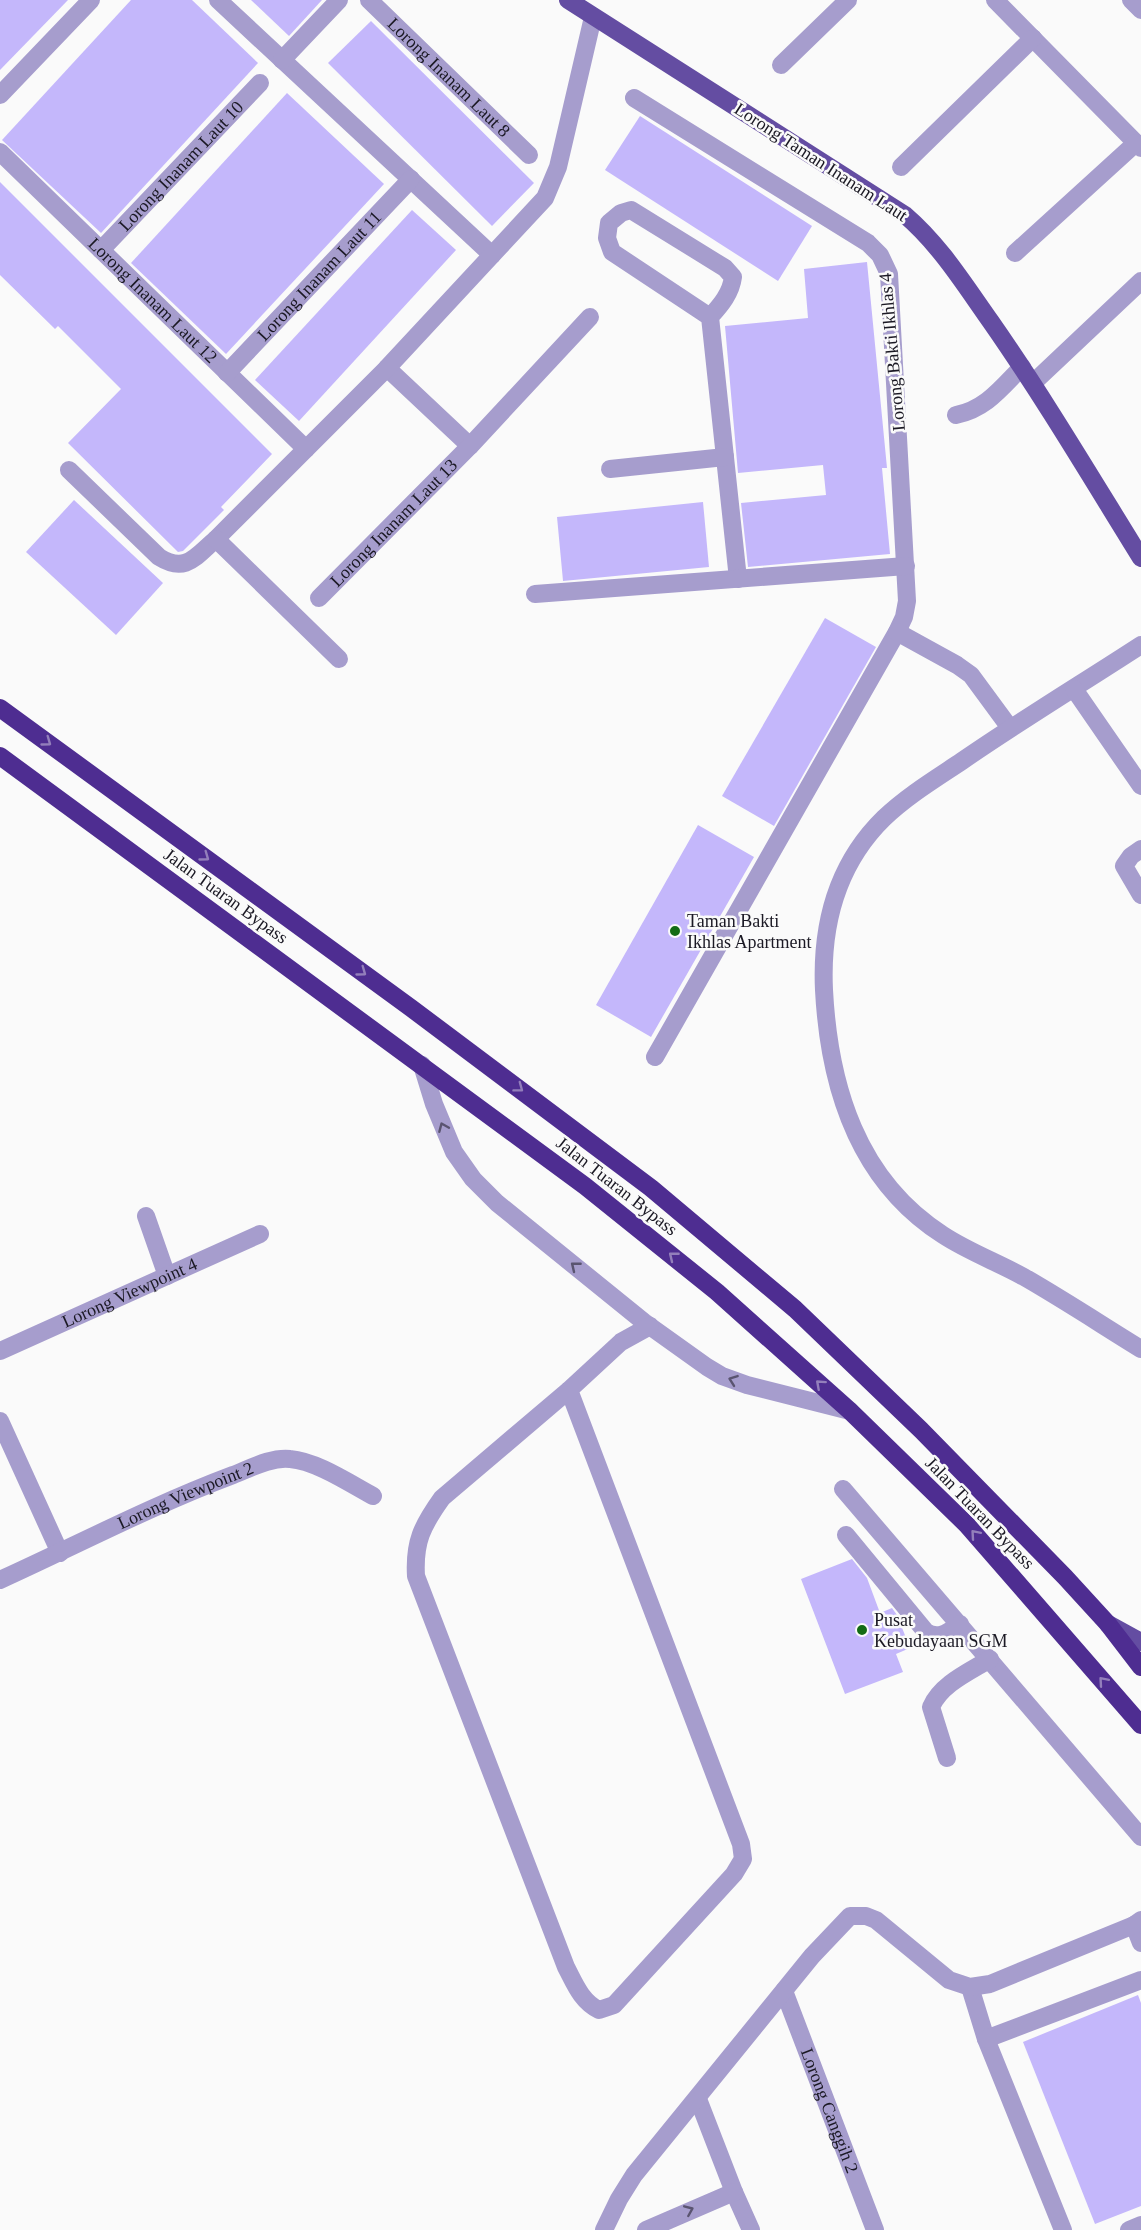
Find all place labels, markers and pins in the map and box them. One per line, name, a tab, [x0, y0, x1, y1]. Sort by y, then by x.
place label: Taman Bakti Ikhlas Apartment	[687, 911, 811, 952]
marker: Taman Bakti Ikhlas Apartment	[668, 924, 682, 938]
place label: Pusat Kebudayaan SGM	[874, 1610, 1007, 1651]
marker: Pusat Kebudayaan SGM	[855, 1623, 869, 1637]

